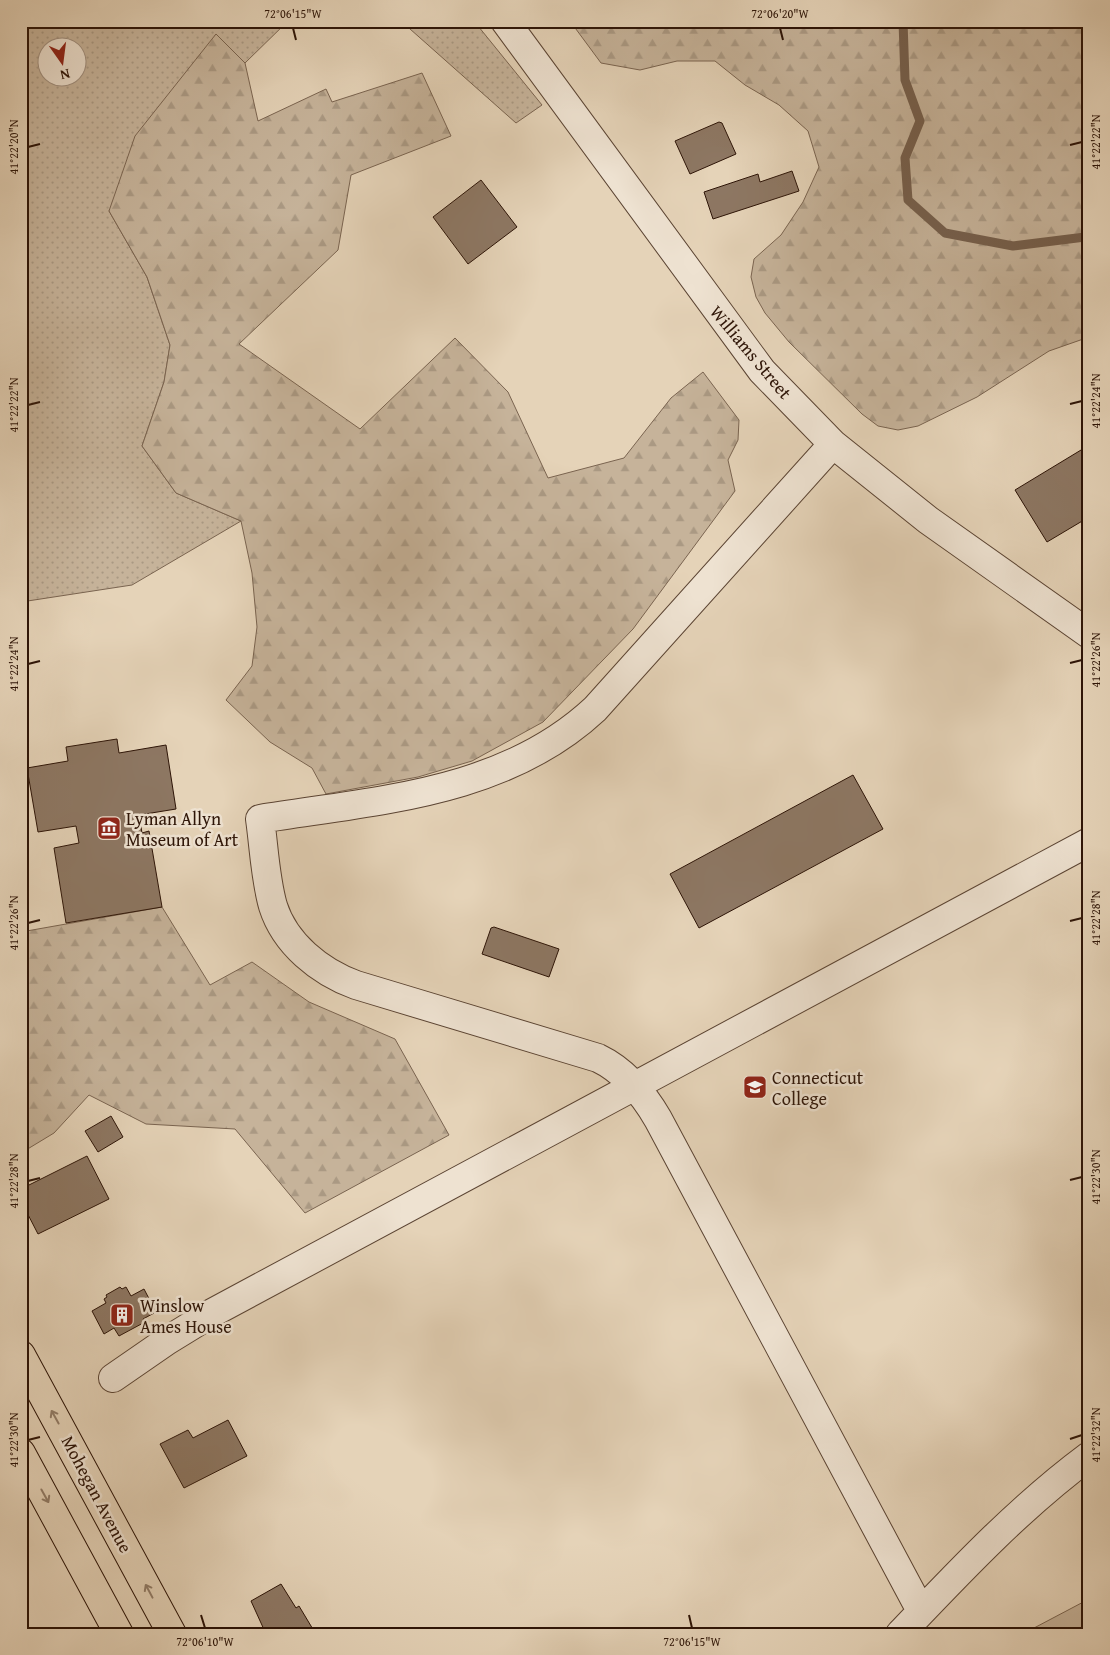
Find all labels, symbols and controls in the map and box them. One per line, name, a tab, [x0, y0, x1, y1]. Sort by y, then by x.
text: 72°06'15"W	[264, 5, 323, 22]
text: 72°06'20"W	[751, 5, 810, 22]
north arrow	[38, 38, 88, 88]
text: N	[58, 64, 72, 86]
text: 41°22'22"N	[1087, 114, 1104, 170]
text: 41°22'20"N	[5, 119, 22, 175]
street label: Williams Street	[704, 299, 799, 405]
text: 41°22'24"N	[1087, 373, 1104, 429]
text: 41°22'22"N	[5, 377, 22, 433]
text: 41°22'26"N	[1087, 632, 1104, 688]
text: 41°22'24"N	[5, 636, 22, 692]
place label: Lyman Allyn Museum of Art	[126, 805, 239, 853]
museum icon: Lyman Allyn Museum of Art	[96, 815, 122, 841]
text: 41°22'28"N	[1087, 890, 1104, 946]
text: 41°22'26"N	[5, 895, 22, 951]
place label: Connecticut College	[772, 1064, 864, 1112]
school or university icon: Connecticut College	[742, 1074, 768, 1100]
text: 41°22'30"N	[1087, 1149, 1104, 1205]
text: 41°22'28"N	[5, 1153, 22, 1209]
place label: Winslow Ames House	[140, 1292, 232, 1340]
building icon: Winslow Ames House	[109, 1302, 135, 1328]
text: 41°22'32"N	[1087, 1407, 1104, 1463]
one-way arrow	[50, 1410, 59, 1425]
text: 41°22'30"N	[5, 1412, 22, 1468]
street label: Mohegan Avenue	[55, 1431, 139, 1557]
one-way arrow	[40, 1488, 50, 1502]
one-way arrow	[144, 1584, 154, 1599]
text: 72°06'10"W	[176, 1633, 235, 1650]
text: 72°06'15"W	[663, 1633, 722, 1650]

